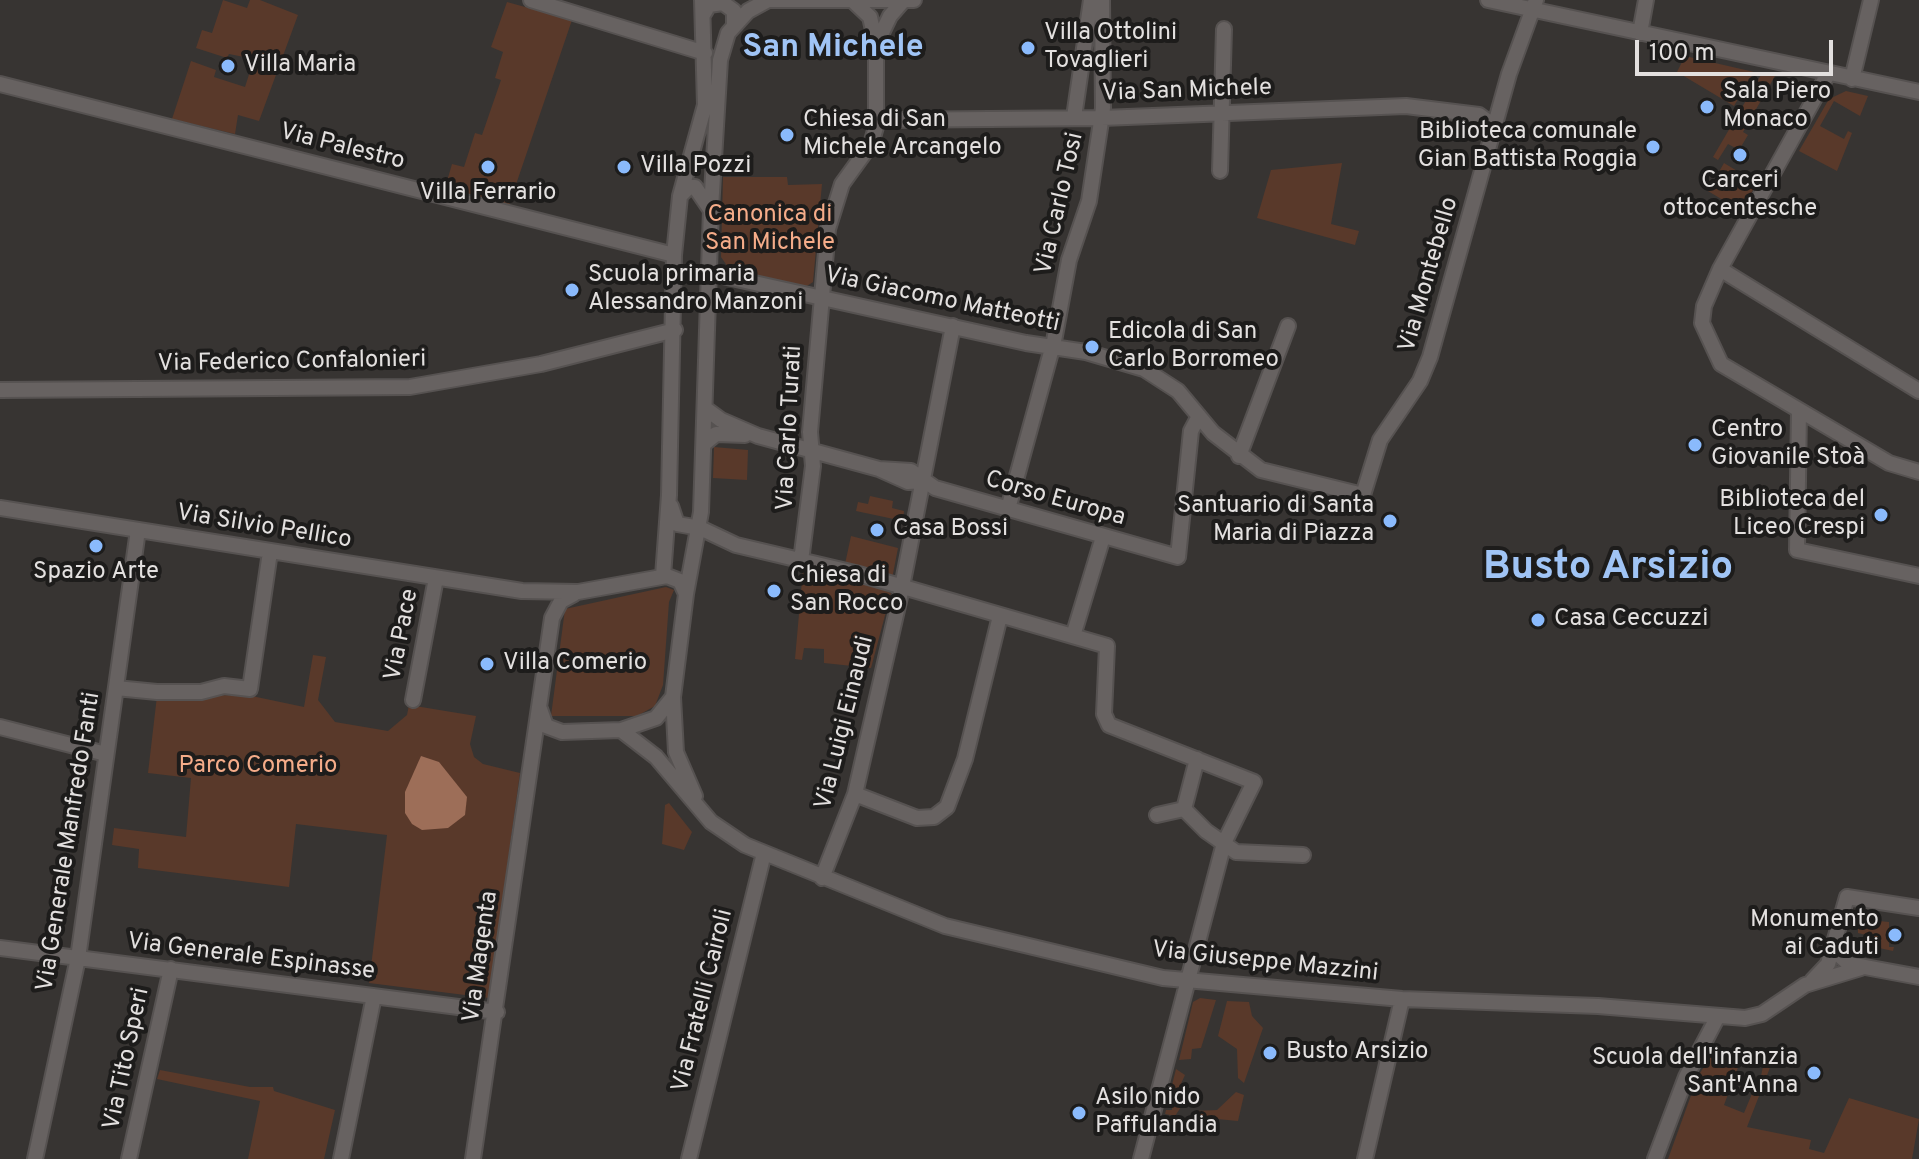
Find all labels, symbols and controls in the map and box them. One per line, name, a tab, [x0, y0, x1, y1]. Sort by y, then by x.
place label: Villa Ottolini Tovaglieri	[1044, 20, 1177, 76]
scale bar	[1639, 24, 1837, 74]
district label: San Michele	[743, 31, 923, 69]
marker: Villa Ottolini Tovaglieri	[1019, 39, 1037, 57]
text: 100 m	[1649, 39, 1715, 69]
place label: Villa Maria	[244, 52, 356, 80]
marker: Villa Maria	[219, 57, 237, 75]
street label: Via San Michele	[1102, 75, 1272, 109]
place label: Sala Piero Monaco	[1723, 79, 1831, 135]
marker: Sala Piero Monaco	[1698, 98, 1716, 116]
place label: Chiesa di San Michele Arcangelo	[803, 107, 1002, 163]
street label: Via Palestro	[277, 119, 407, 177]
place label: Biblioteca comunale Gian Battista Roggia	[1418, 119, 1637, 175]
marker: Chiesa di San Michele Arcangelo	[778, 126, 796, 144]
street label: Via Carlo Tosi	[1031, 130, 1091, 278]
marker: Biblioteca comunale Gian Battista Roggia	[1644, 138, 1662, 156]
marker: Carceri ottocentesche	[1731, 146, 1749, 164]
place label: Villa Pozzi	[640, 153, 751, 181]
marker: Villa Ferrario	[479, 158, 497, 176]
marker: Villa Pozzi	[615, 158, 633, 176]
place label: Carceri ottocentesche	[1663, 168, 1817, 224]
place label: Villa Ferrario	[419, 180, 557, 208]
street label: Via Montebello	[1394, 194, 1466, 356]
park label: Canonica di San Michele	[705, 202, 835, 258]
place label: Scuola primaria Alessandro Manzoni	[588, 262, 803, 318]
street label: Via Giacomo Matteotti	[822, 262, 1062, 340]
marker: Scuola primaria Alessandro Manzoni	[563, 281, 581, 299]
place label: Edicola di San Carlo Borromeo	[1108, 319, 1279, 375]
marker: Edicola di San Carlo Borromeo	[1083, 338, 1101, 356]
street label: Via Carlo Turati	[772, 345, 810, 511]
street label: Via Federico Confalonieri	[157, 346, 427, 380]
place label: Centro Giovanile Stoà	[1711, 417, 1865, 473]
marker: Centro Giovanile Stoà	[1686, 436, 1704, 454]
street label: Corso Europa	[982, 466, 1128, 534]
place label: Biblioteca del Liceo Crespi	[1719, 487, 1865, 543]
place label: Santuario di Santa Maria di Piazza	[1177, 493, 1374, 549]
street label: Via Silvio Pellico	[175, 500, 353, 556]
marker: Biblioteca del Liceo Crespi	[1872, 506, 1890, 524]
marker: Santuario di Santa Maria di Piazza	[1381, 512, 1399, 530]
place label: Casa Bossi	[893, 516, 1008, 544]
marker: Casa Bossi	[868, 521, 886, 539]
marker: Spazio Arte	[87, 537, 105, 555]
district label: Busto Arsizio	[1483, 546, 1733, 594]
place label: Spazio Arte	[33, 559, 159, 587]
place label: Chiesa di San Rocco	[790, 563, 903, 619]
marker: Chiesa di San Rocco	[765, 582, 783, 600]
street label: Via Pace	[380, 587, 426, 683]
place label: Casa Ceccuzzi	[1554, 606, 1708, 634]
marker: Casa Ceccuzzi	[1529, 611, 1547, 629]
street label: Via Luigi Einaudi	[810, 633, 882, 813]
place label: Villa Comerio	[503, 650, 647, 678]
marker: Villa Comerio	[478, 655, 496, 673]
street label: Via Generale Manfredo Fanti	[32, 690, 108, 994]
park label: Parco Comerio	[179, 753, 337, 781]
street label: Via Magenta	[459, 889, 505, 1025]
street label: Via Fratelli Cairoli	[667, 906, 741, 1096]
place label: Monumento ai Caduti	[1750, 907, 1879, 963]
marker: Monumento ai Caduti	[1886, 926, 1904, 944]
street label: Via Generale Espinasse	[126, 929, 376, 987]
street label: Via Giuseppe Mazzini	[1150, 937, 1380, 989]
street label: Via Tito Speri	[99, 985, 157, 1133]
place label: Busto Arsizio	[1286, 1039, 1428, 1067]
marker: Busto Arsizio	[1261, 1044, 1279, 1062]
place label: Scuola dell'infanzia Sant'Anna	[1592, 1045, 1798, 1101]
marker: Scuola dell'infanzia Sant'Anna	[1805, 1064, 1823, 1082]
place label: Asilo nido Paffulandia	[1095, 1085, 1217, 1141]
marker: Asilo nido Paffulandia	[1070, 1104, 1088, 1122]

